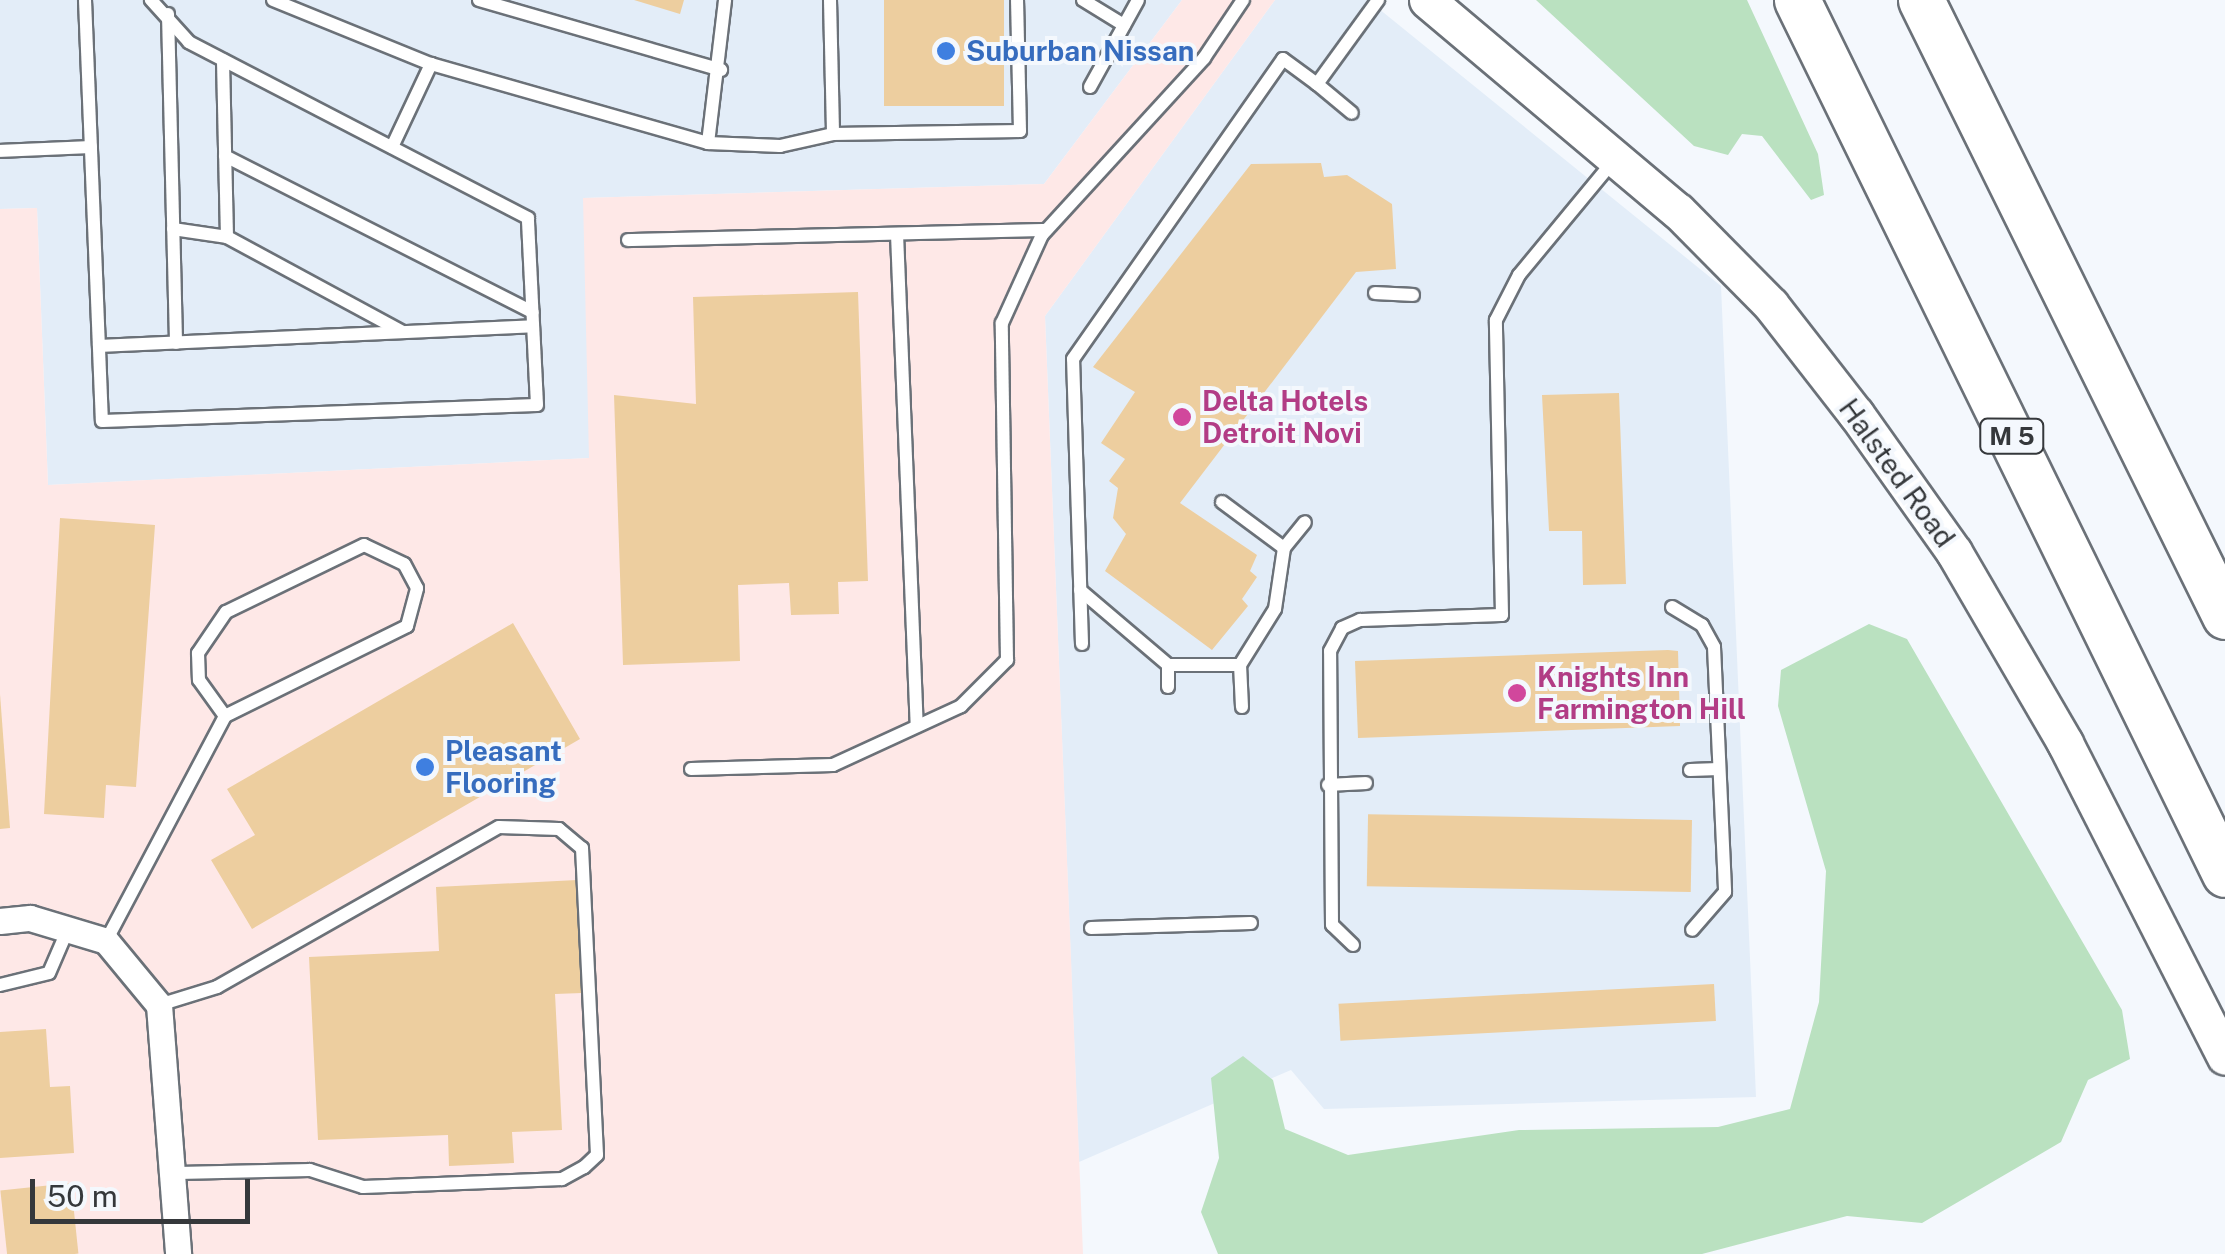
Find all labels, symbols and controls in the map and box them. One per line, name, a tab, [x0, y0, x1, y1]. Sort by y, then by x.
place label: Suburban Nissan	[966, 34, 1194, 68]
marker: Suburban Nissan	[935, 40, 957, 62]
place label: Delta Hotels Detroit Novi	[1202, 384, 1368, 450]
street label: Halsted Road	[1832, 392, 1962, 554]
marker: Delta Hotels Detroit Novi	[1171, 406, 1193, 428]
road number: M 5	[1977, 416, 2047, 456]
place label: Knights Inn Farmington Hill	[1537, 660, 1746, 726]
marker: Knights Inn Farmington Hill	[1506, 682, 1528, 704]
place label: Pleasant Flooring	[445, 734, 562, 800]
marker: Pleasant Flooring	[414, 756, 436, 778]
scale bar	[35, 1159, 255, 1221]
text: 50 m	[47, 1178, 118, 1214]

